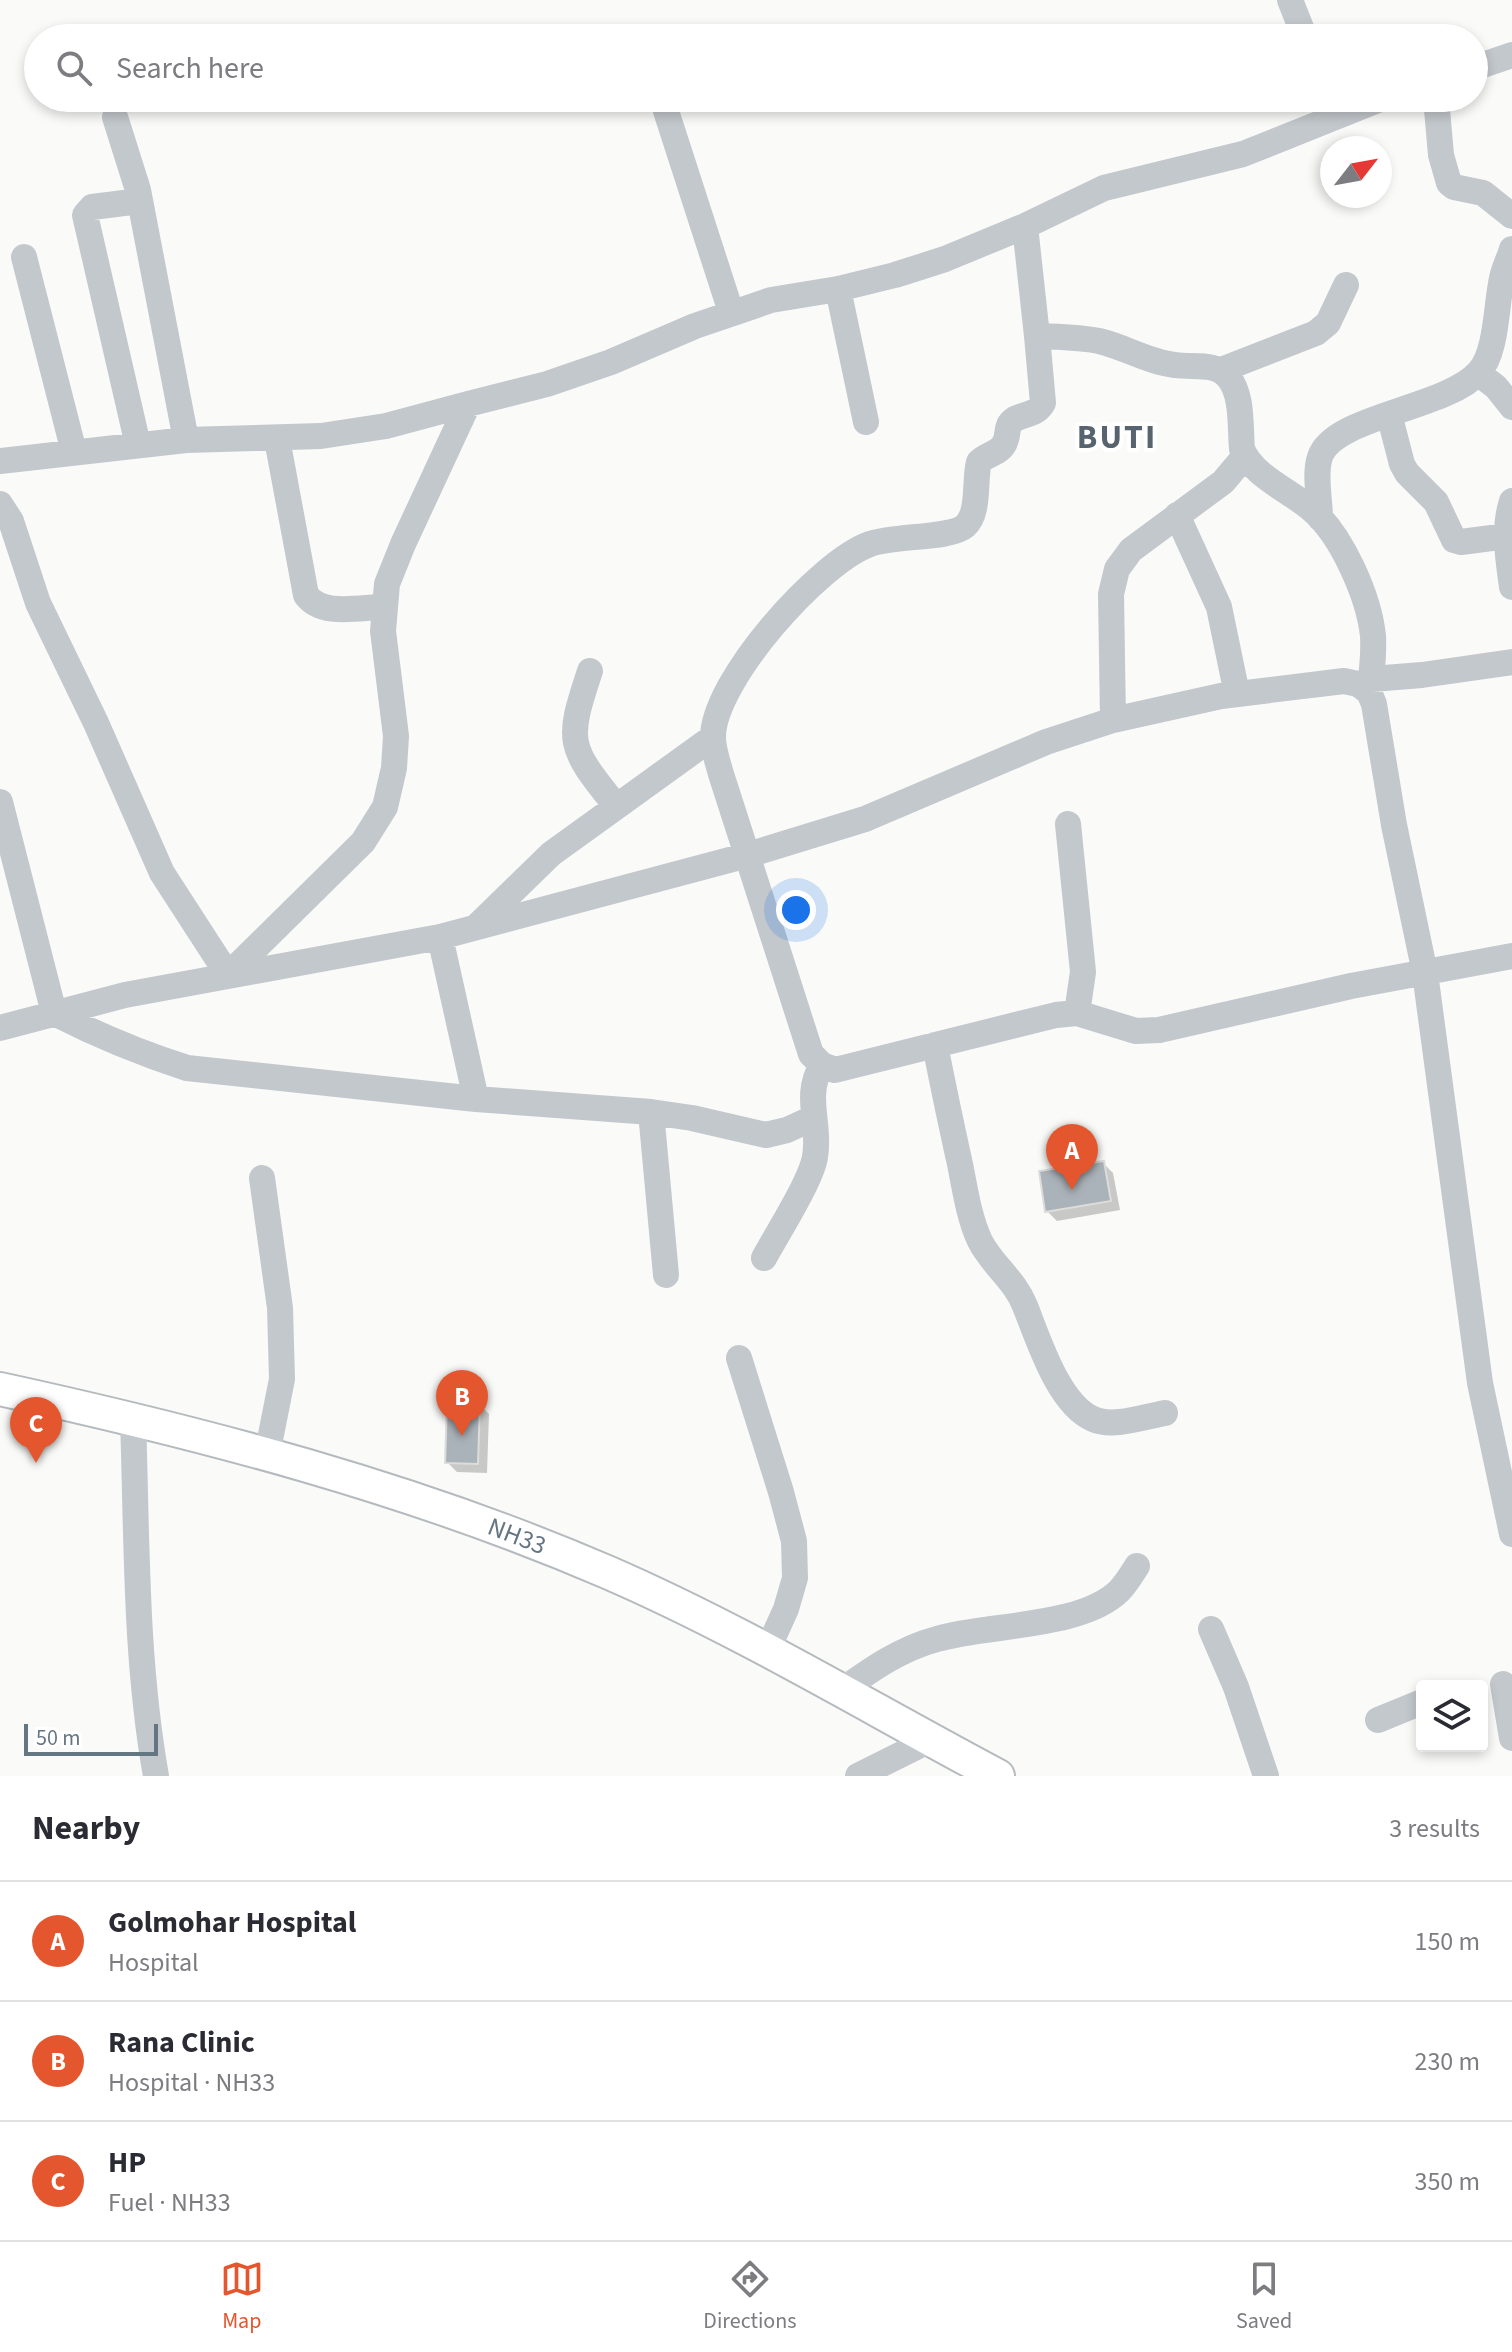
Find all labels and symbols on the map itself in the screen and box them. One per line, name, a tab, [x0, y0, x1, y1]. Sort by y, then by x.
north arrow	[1320, 136, 1392, 208]
district label: BUTI	[1077, 413, 1157, 462]
your location	[776, 890, 816, 930]
pin: A	[1046, 1124, 1098, 1190]
pin: B	[436, 1370, 488, 1436]
pin: C	[10, 1397, 62, 1463]
street label: NH33	[483, 1508, 551, 1564]
scale bar	[24, 1720, 158, 1756]

